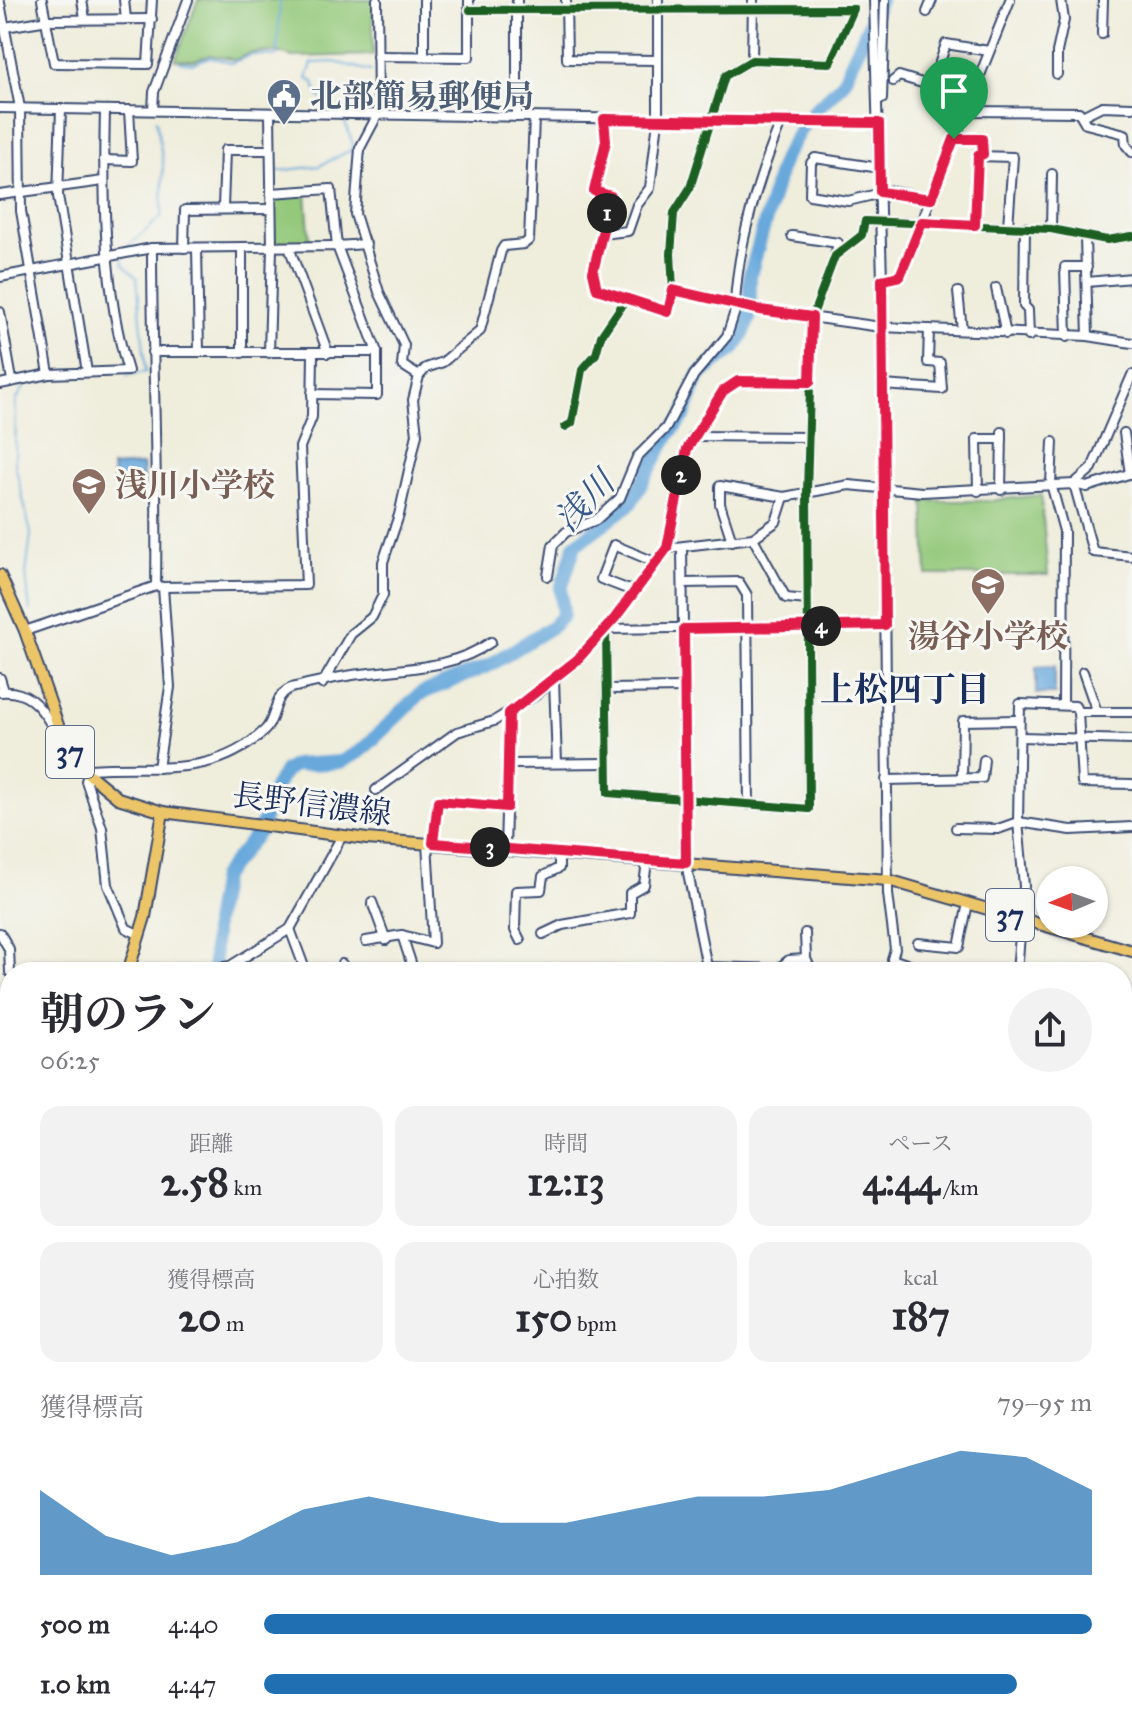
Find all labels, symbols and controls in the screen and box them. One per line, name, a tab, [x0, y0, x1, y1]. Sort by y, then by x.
pin	[920, 57, 988, 139]
icon: arrive	[932, 69, 976, 113]
public building icon: 北部簡易郵便局	[265, 77, 303, 127]
place label: 北部簡易郵便局	[310, 77, 534, 116]
pin: 1	[587, 193, 627, 233]
text: 1	[603, 199, 611, 226]
pin: 2	[661, 455, 701, 495]
water label: 浅川	[546, 460, 626, 540]
text: 2	[676, 461, 686, 488]
school or university icon: 浅川小学校	[70, 466, 108, 516]
place label: 浅川小学校	[115, 466, 275, 505]
school or university icon: 湯谷小学校	[969, 566, 1007, 616]
pin: 4	[801, 606, 841, 646]
text: 4	[815, 612, 827, 639]
place label: 湯谷小学校	[908, 617, 1068, 656]
district label: 上松四丁目	[820, 669, 990, 710]
road number: 37	[46, 726, 94, 778]
street label: 長野信濃線	[230, 775, 394, 834]
pin: 3	[470, 827, 510, 867]
text: 3	[486, 833, 494, 860]
north arrow	[1036, 866, 1108, 938]
map controls	[1036, 866, 1108, 938]
road number: 37	[986, 889, 1034, 941]
text: 朝のラン	[40, 987, 216, 1041]
button: share	[1008, 988, 1092, 1072]
text: 06:25	[40, 1044, 100, 1076]
text: 距離	[189, 1130, 233, 1157]
text: 時間	[544, 1130, 588, 1157]
text: ペース	[888, 1130, 953, 1157]
text: 2.58	[161, 1157, 229, 1206]
text: 12:13	[527, 1157, 605, 1206]
text: 4:44	[863, 1157, 939, 1206]
text: km	[229, 1174, 262, 1201]
text: /km	[939, 1174, 979, 1201]
text: kcal	[903, 1264, 938, 1291]
text: 獲得標高	[167, 1266, 255, 1293]
text: 心拍数	[533, 1266, 599, 1293]
text: 187	[891, 1291, 950, 1340]
text: 20	[178, 1293, 221, 1342]
text: 150	[515, 1293, 572, 1342]
text: m	[221, 1310, 244, 1337]
text: bpm	[572, 1310, 617, 1337]
text: 79–95 m	[997, 1386, 1092, 1418]
text: 獲得標高	[40, 1391, 144, 1423]
text: 500 m	[40, 1608, 110, 1640]
text: 4:40	[168, 1608, 219, 1640]
text: 1.0 km	[40, 1668, 110, 1700]
text: 4:47	[168, 1668, 216, 1700]

